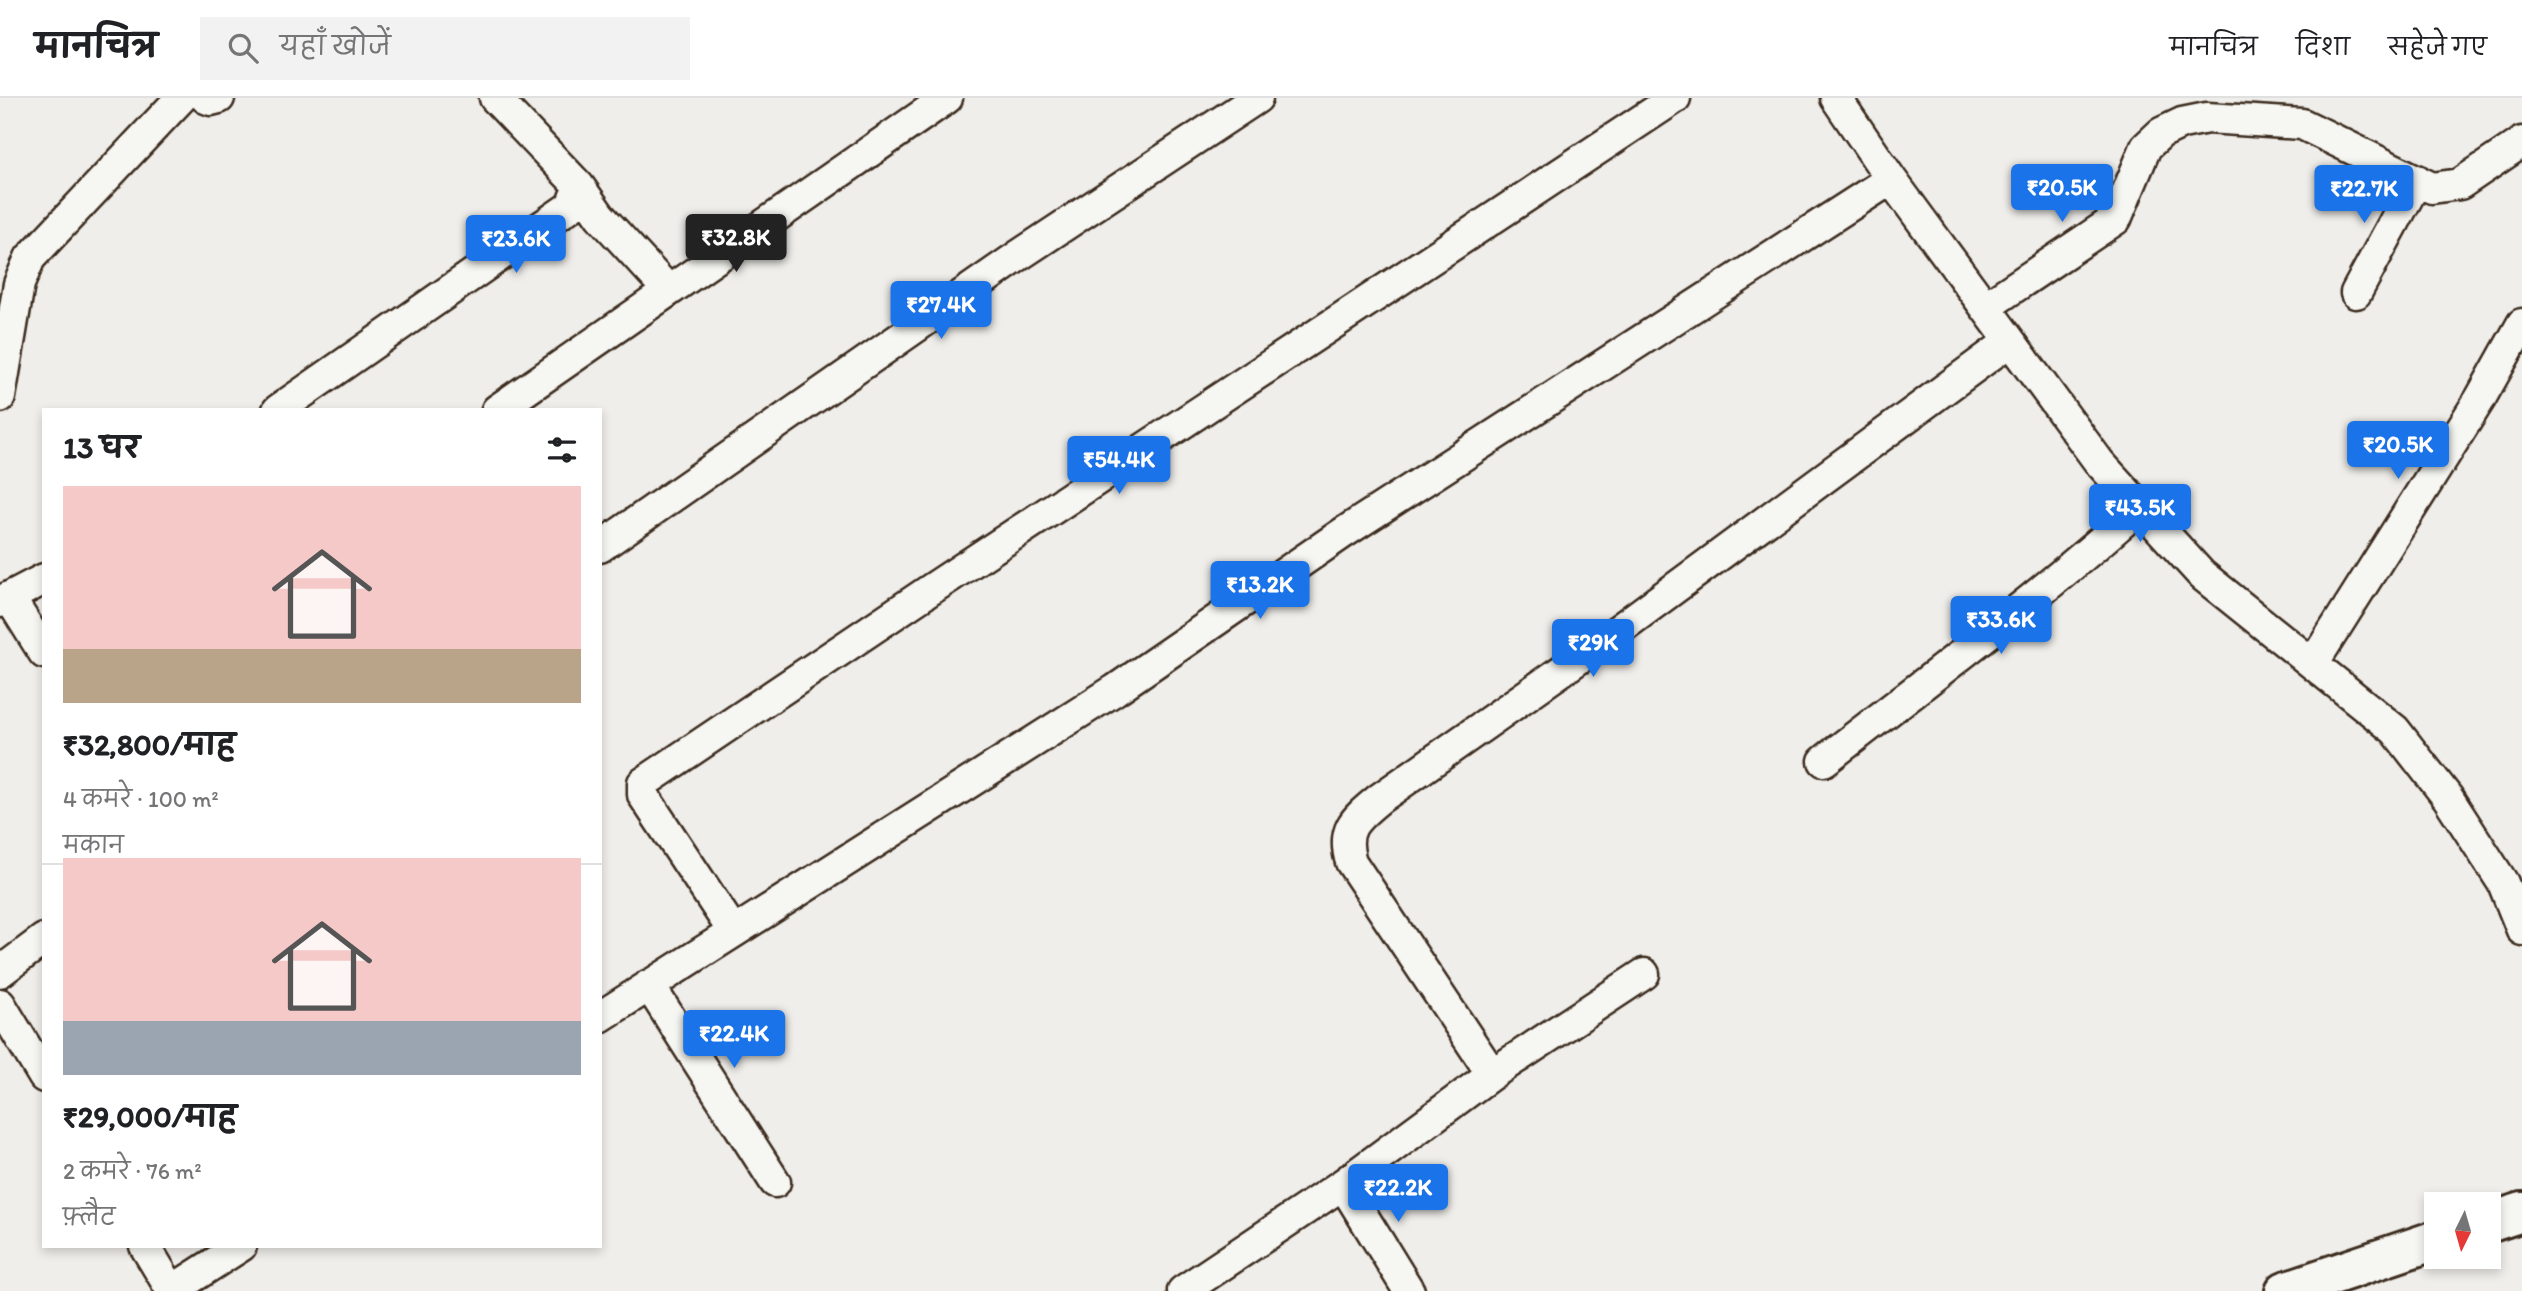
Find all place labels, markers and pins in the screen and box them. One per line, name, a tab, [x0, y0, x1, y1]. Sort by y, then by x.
pin: ₹20.5K	[2005, 164, 2119, 224]
pin: ₹22.7K	[2307, 166, 2421, 225]
pin: ₹32.8K	[679, 214, 793, 274]
pin: ₹23.6K	[459, 216, 573, 275]
pin: ₹27.4K	[884, 282, 998, 341]
pin: ₹20.5K	[2341, 422, 2455, 481]
pin: ₹54.4K	[1062, 436, 1176, 496]
pin: ₹43.5K	[2083, 484, 2197, 544]
pin: ₹13.2K	[1203, 561, 1317, 621]
pin: ₹33.6K	[1944, 596, 2058, 656]
pin: ₹29K	[1552, 620, 1634, 679]
pin: ₹22.4K	[677, 1010, 791, 1070]
pin: ₹22.2K	[1341, 1164, 1455, 1224]

